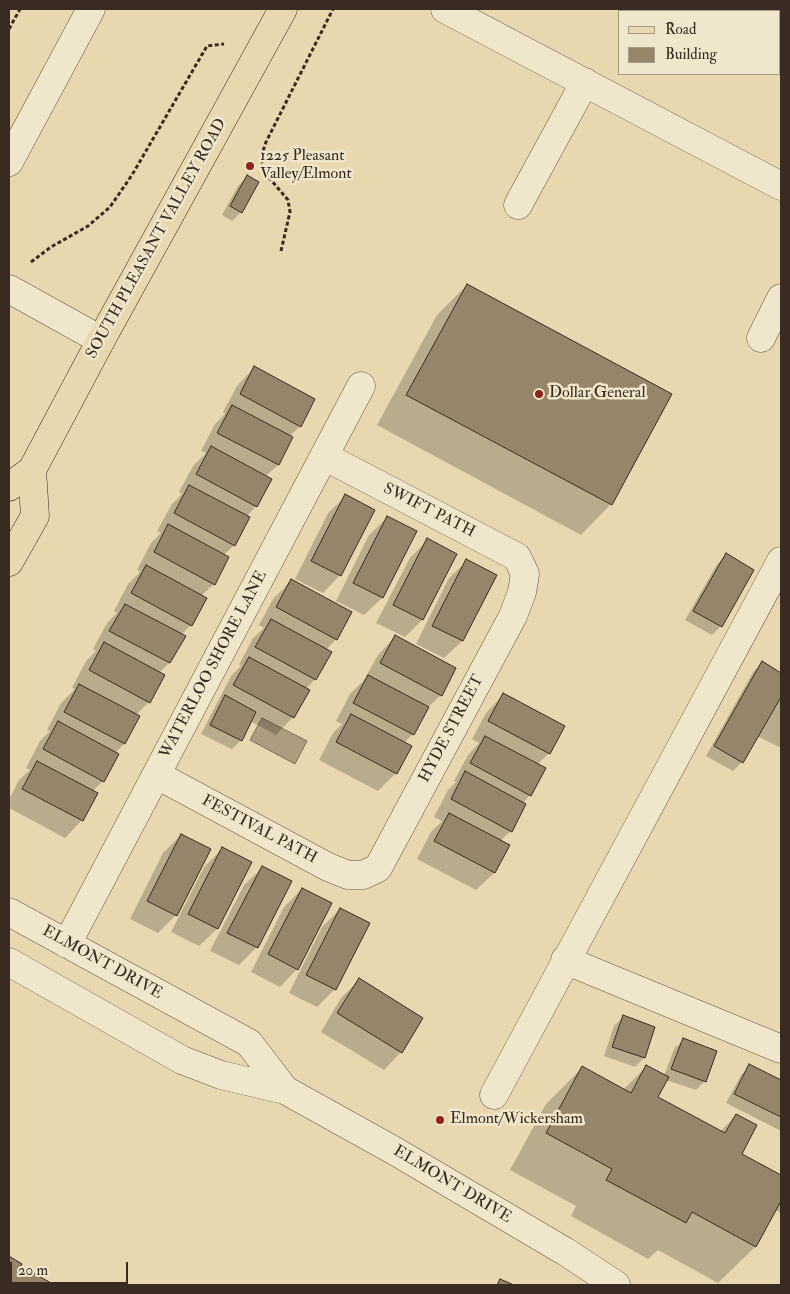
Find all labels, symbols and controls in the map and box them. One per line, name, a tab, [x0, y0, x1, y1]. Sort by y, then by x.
legend	[618, 10, 780, 75]
text: Road	[665, 20, 696, 39]
text: Building	[665, 45, 717, 64]
street label: SOUTH PLEASANT VALLEY ROAD	[83, 115, 231, 363]
place label: 1225 Pleasant Valley/Elmont	[260, 147, 352, 185]
marker: 1225 Pleasant Valley/Elmont	[244, 160, 256, 172]
place label: Dollar General	[549, 384, 645, 404]
marker: Dollar General	[533, 388, 545, 400]
street label: SWIFT PATH	[380, 480, 478, 542]
street label: WATERLOO SHORE LANE	[156, 568, 272, 762]
street label: HYDE STREET	[416, 672, 488, 786]
street label: FESTIVAL PATH	[198, 791, 320, 869]
street label: ELMONT DRIVE	[39, 922, 165, 1004]
place label: Elmont/Wickersham	[450, 1110, 583, 1130]
marker: Elmont/Wickersham	[434, 1114, 446, 1126]
street label: ELMONT DRIVE	[389, 1142, 515, 1228]
scale bar	[12, 1252, 130, 1284]
text: 20 m	[18, 1261, 48, 1280]

